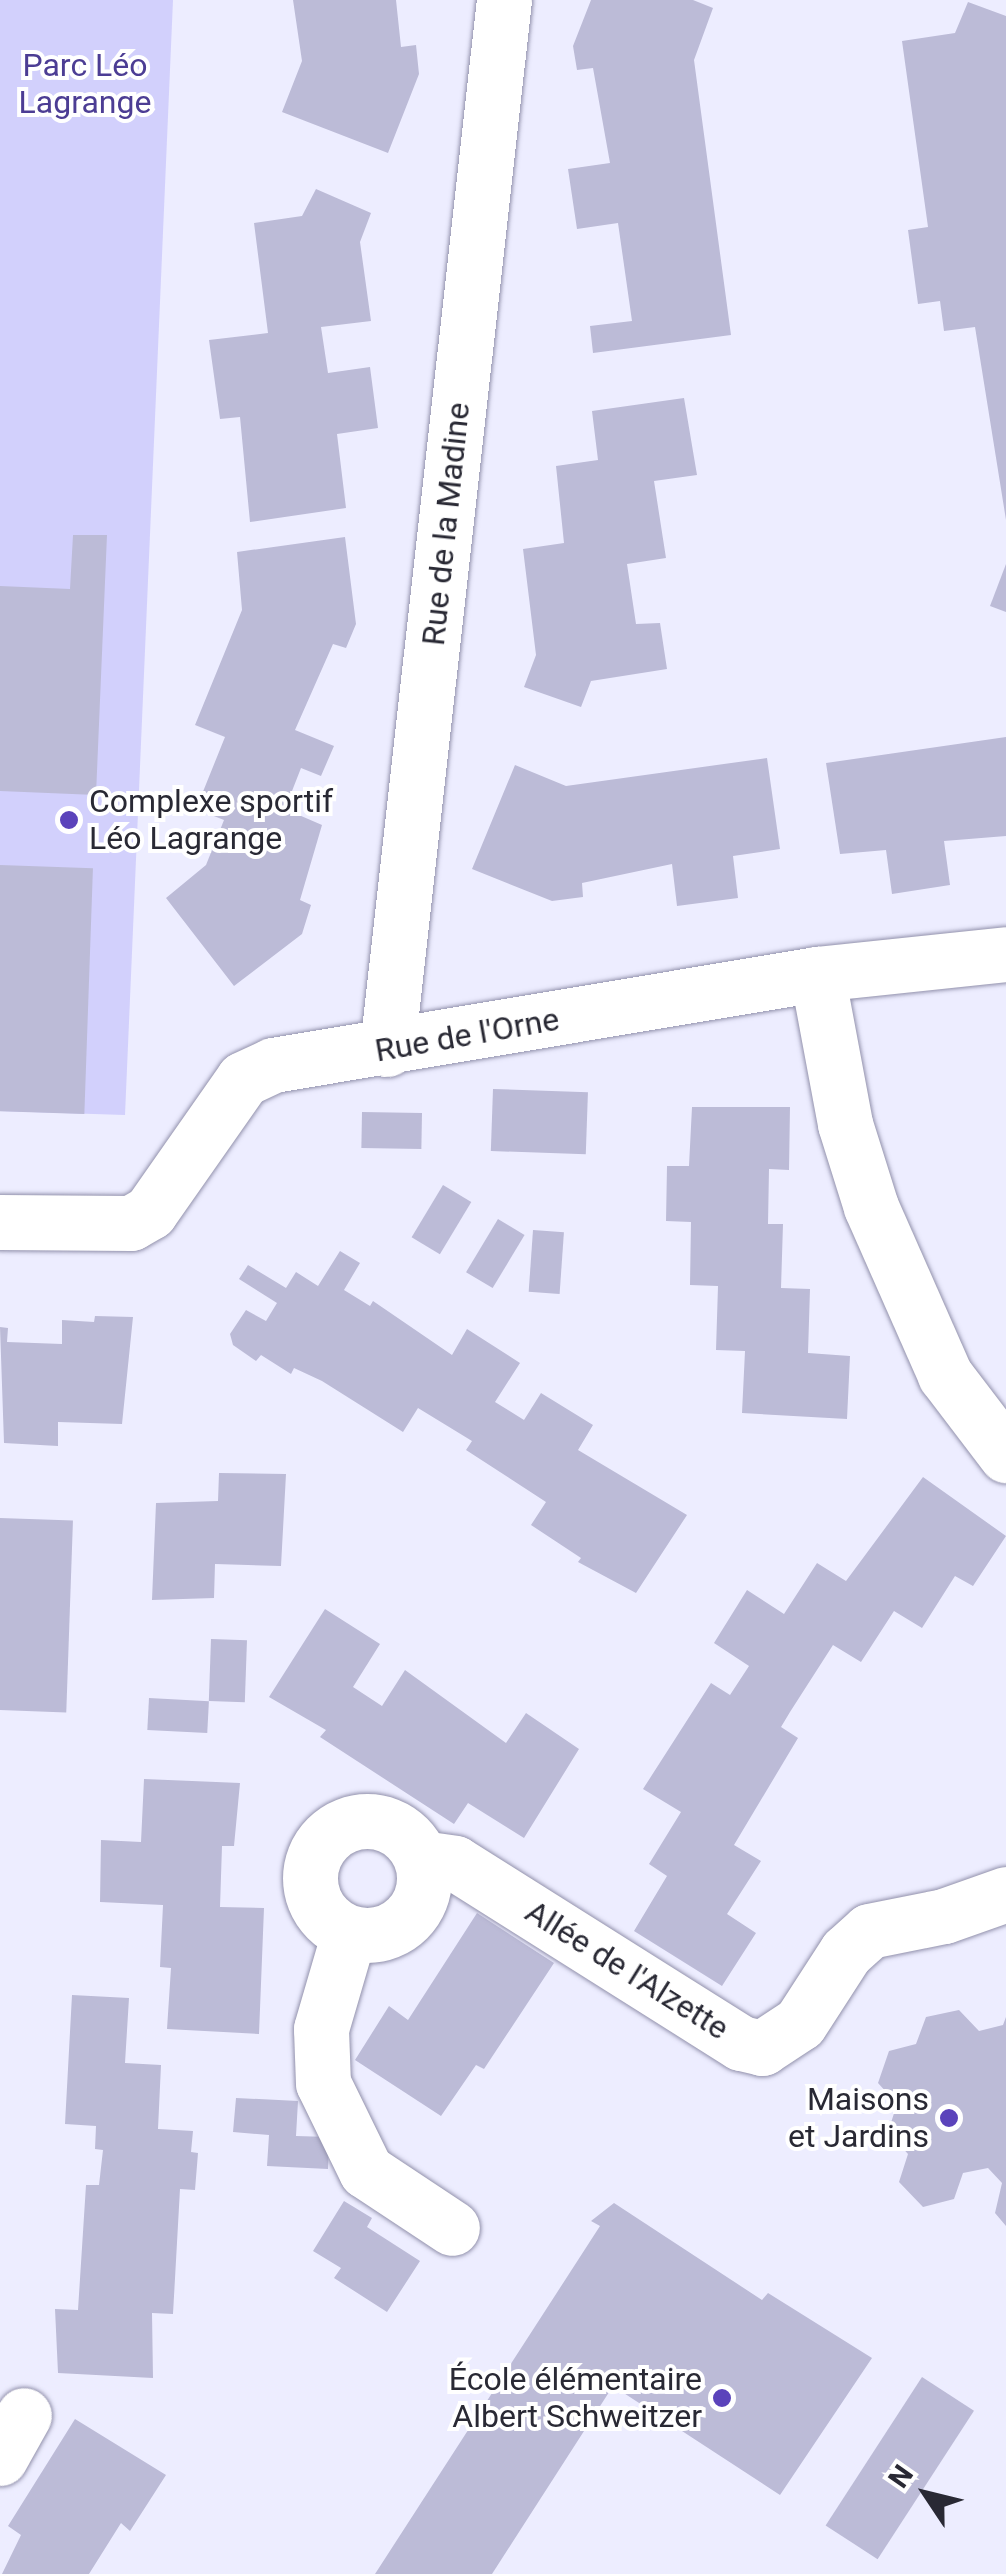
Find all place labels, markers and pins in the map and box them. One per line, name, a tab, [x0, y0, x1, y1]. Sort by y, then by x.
place label: Complexe sportif Léo Lagrange	[89, 783, 333, 858]
marker: Complexe sportif Léo Lagrange	[58, 809, 80, 831]
place label: Maisons et Jardins	[788, 2081, 929, 2156]
marker: Maisons et Jardins	[938, 2107, 960, 2129]
place label: École élémentaire Albert Schweitzer	[449, 2361, 702, 2436]
marker: École élémentaire Albert Schweitzer	[711, 2387, 733, 2409]

